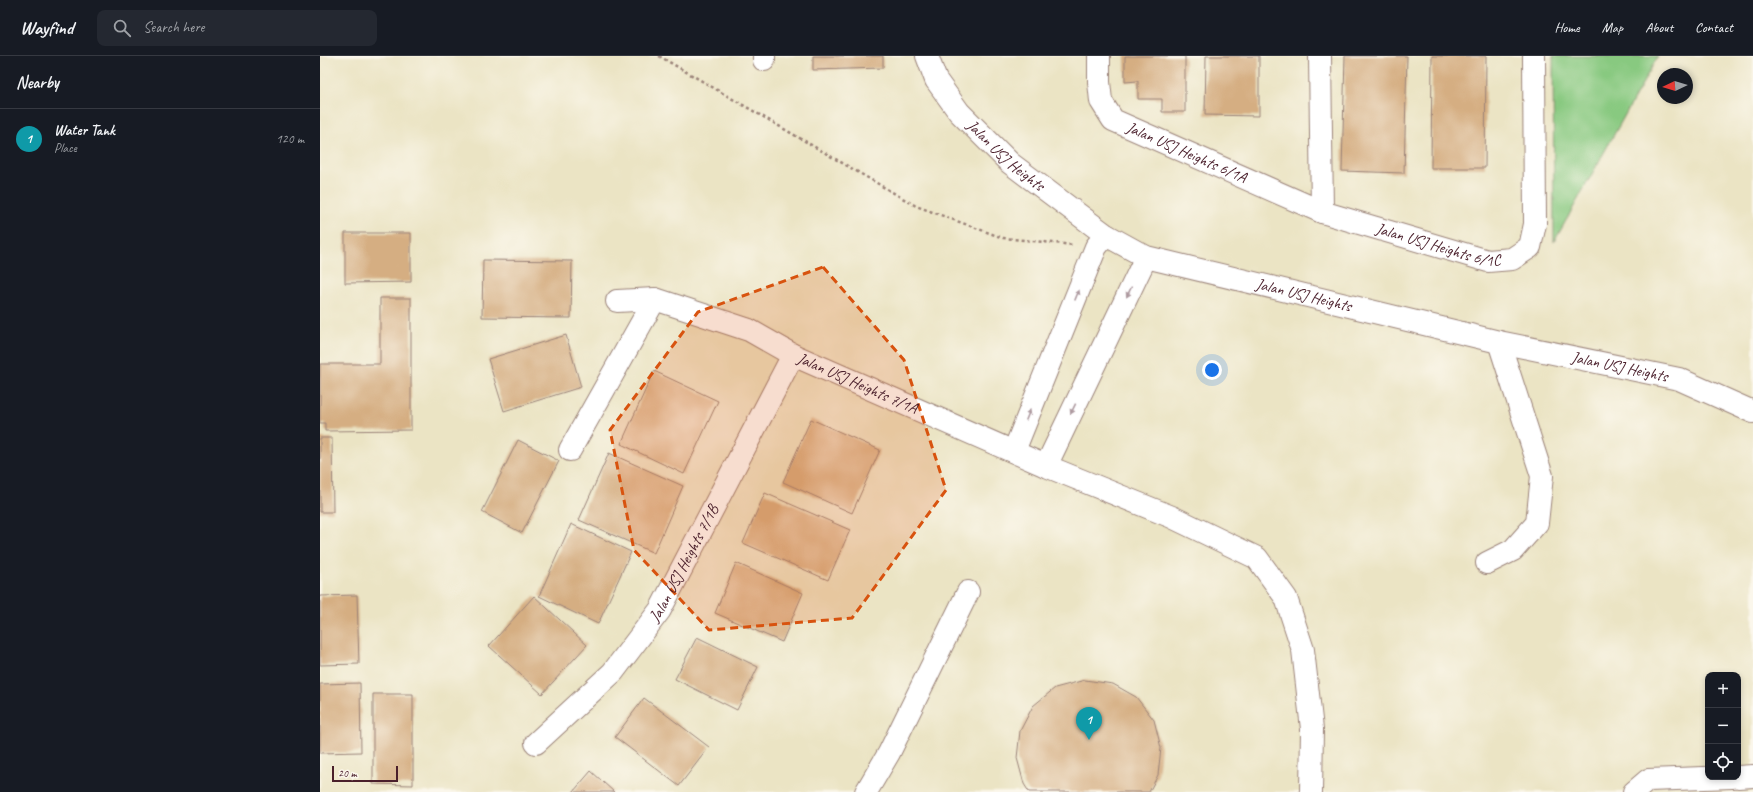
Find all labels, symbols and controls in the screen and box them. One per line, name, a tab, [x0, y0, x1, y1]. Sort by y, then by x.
search box	[97, 10, 377, 46]
text: Wayfind	[20, 16, 73, 40]
icon: search	[111, 17, 133, 39]
text: Search here	[143, 18, 204, 37]
text: Home	[1554, 19, 1580, 36]
text: Map	[1602, 19, 1623, 36]
text: About	[1645, 19, 1673, 36]
text: Contact	[1695, 19, 1733, 36]
north arrow	[1657, 68, 1693, 104]
text: Nearby	[16, 72, 59, 93]
street label: Jalan USJ Heights	[962, 115, 1050, 196]
street label: Jalan USJ Heights 6/1A	[1123, 117, 1251, 188]
text: Water Tank	[54, 121, 115, 140]
text: 1	[26, 131, 32, 147]
text: 120 m	[276, 131, 304, 147]
text: Place	[54, 140, 77, 156]
street label: Jalan USJ Heights 6/1C	[1373, 218, 1503, 271]
street label: Jalan USJ Heights	[1253, 274, 1355, 316]
one-way arrow	[1126, 286, 1132, 298]
one-way arrow	[1075, 288, 1081, 300]
street label: Jalan USJ Heights	[1569, 347, 1671, 387]
street label: Jalan USJ Heights 7/1A	[793, 348, 921, 419]
your location	[1202, 360, 1222, 380]
one-way arrow	[1070, 404, 1076, 415]
one-way arrow	[1026, 409, 1032, 421]
street label: Jalan USJ Heights 7/1B	[644, 500, 724, 627]
map controls	[1705, 672, 1741, 780]
button: +	[1705, 672, 1741, 708]
pin: 1	[1076, 707, 1102, 740]
button: −	[1705, 708, 1741, 744]
button: locate	[1705, 744, 1741, 780]
scale bar	[332, 764, 398, 783]
text: 20 m	[338, 766, 357, 780]

